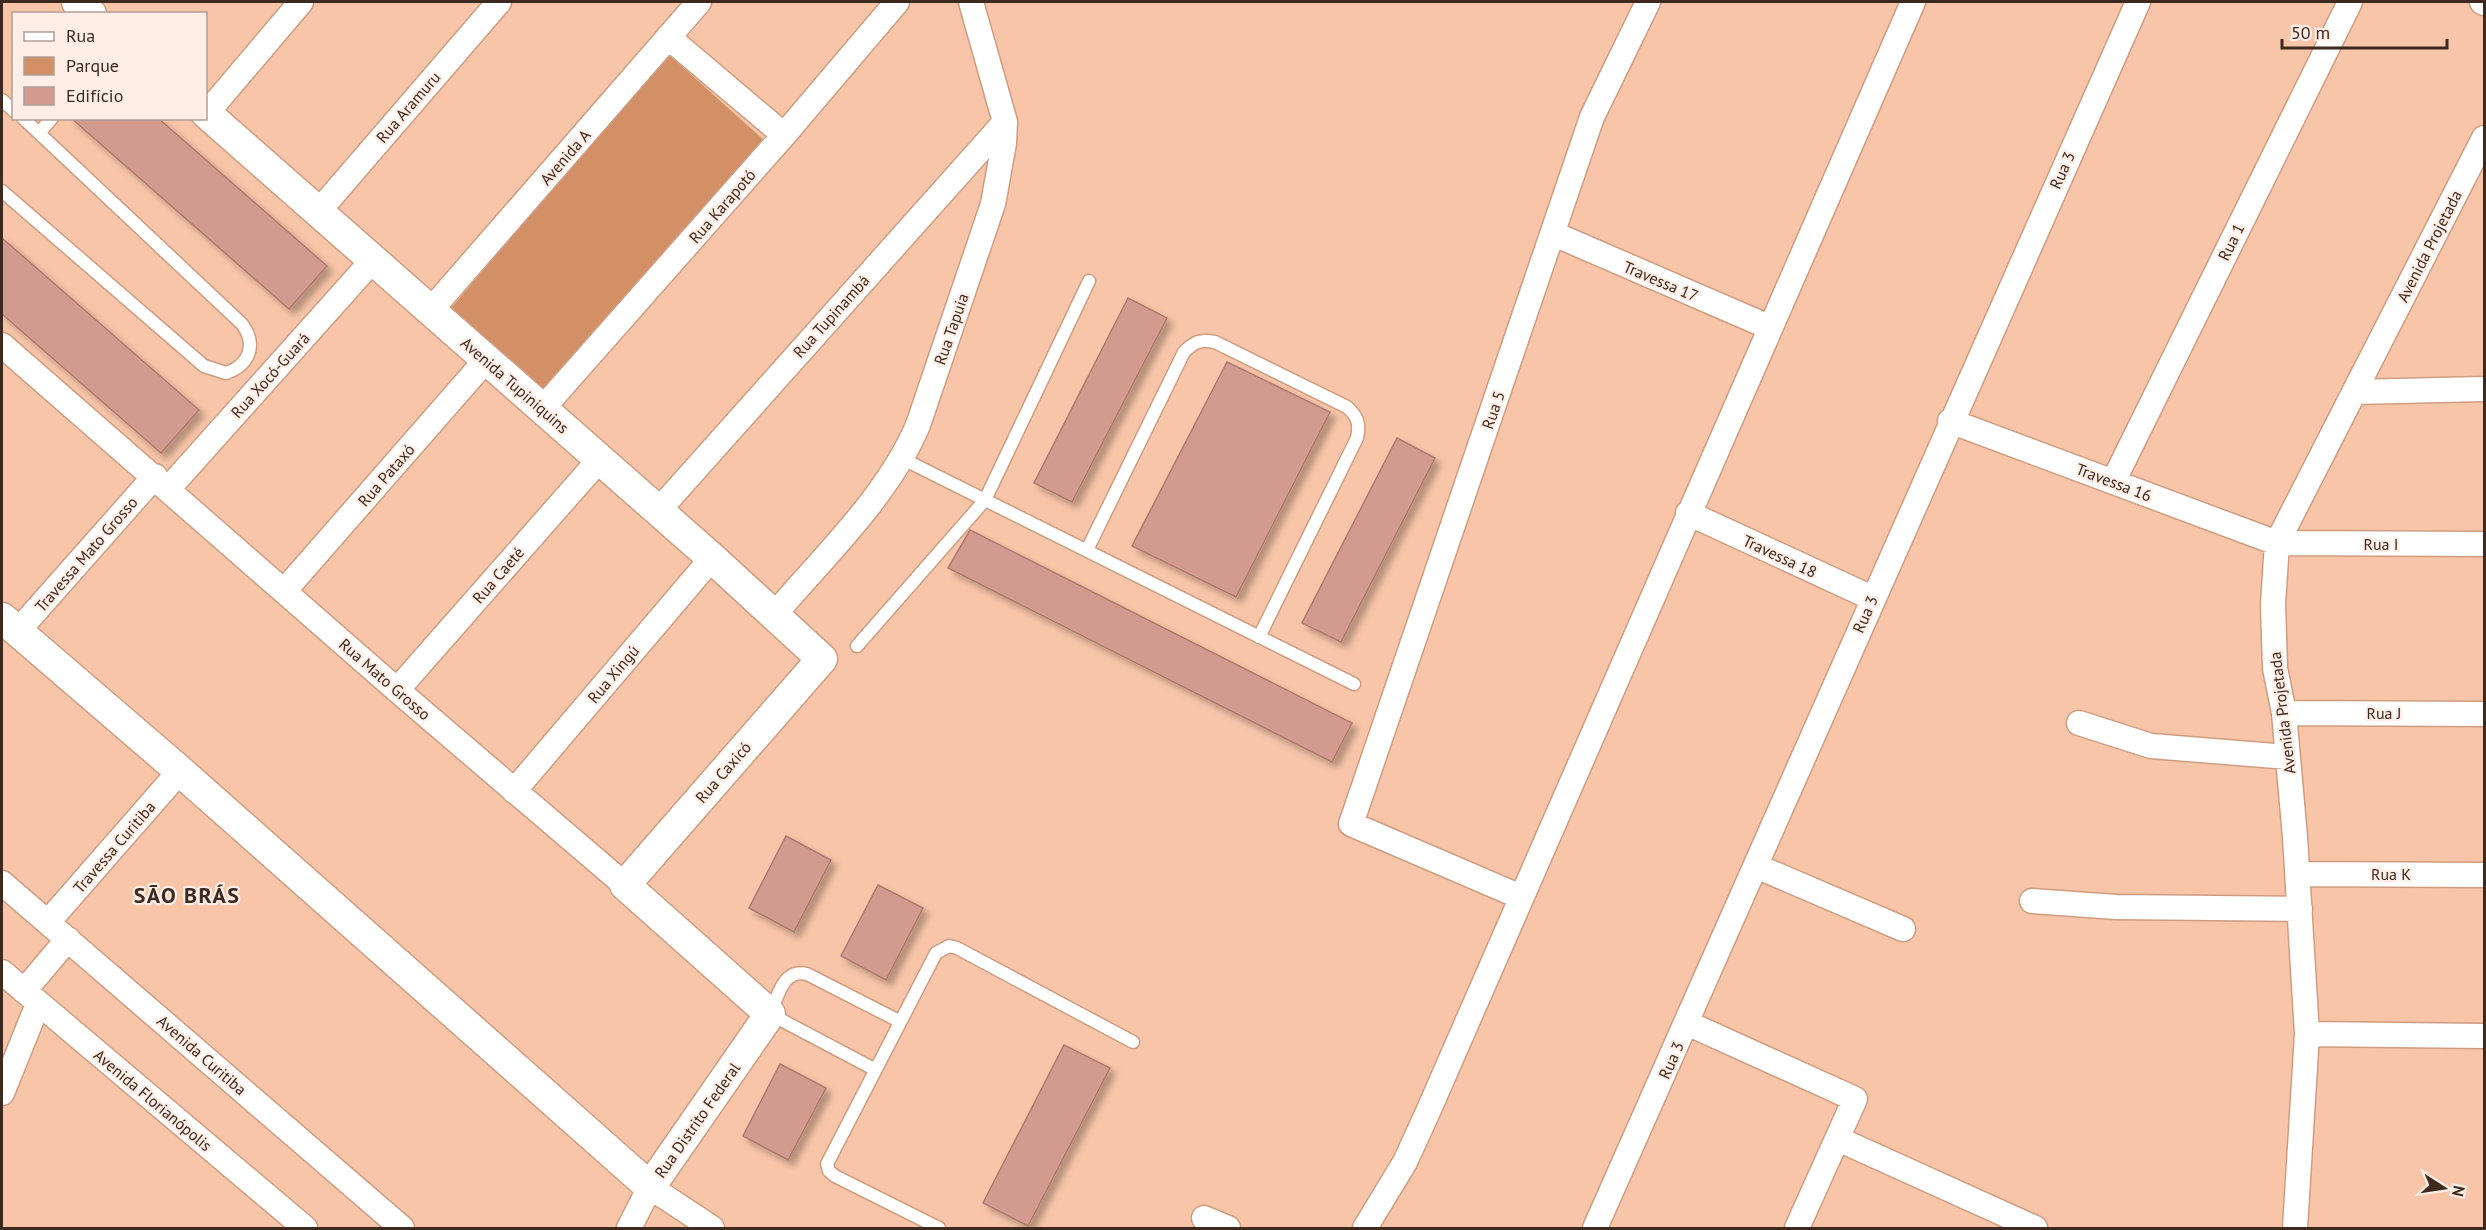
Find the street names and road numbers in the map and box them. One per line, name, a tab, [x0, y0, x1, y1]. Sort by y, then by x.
street label: Rua Aramuru	[372, 67, 444, 147]
street label: Avenida A	[535, 125, 595, 189]
street label: Rua 3	[2045, 148, 2079, 192]
street label: Rua Karapotó	[684, 165, 760, 247]
street label: Avenida Projetada	[2392, 187, 2466, 305]
street label: Rua 1	[2213, 220, 2249, 264]
street label: Travessa 17	[1621, 256, 1701, 306]
street label: Rua Tupinambá	[789, 270, 873, 362]
street label: Rua Tapuia	[929, 291, 973, 367]
street label: Rua Xocó-Guará	[226, 328, 314, 422]
street label: Avenida Tupiniquins	[457, 333, 573, 438]
street label: Rua 5	[1477, 388, 1509, 432]
street label: Rua Pataxó	[353, 440, 419, 510]
street label: Travessa 16	[2073, 458, 2155, 506]
street label: Travessa Mato Grosso	[30, 492, 142, 616]
street label: Travessa 18	[1740, 530, 1820, 582]
street label: Rua I	[2364, 534, 2398, 554]
street label: Rua Caeté	[468, 543, 528, 607]
street label: Rua 3	[1848, 592, 1882, 636]
street label: Rua Mato Grosso	[335, 634, 435, 724]
street label: Rua Xingú	[583, 641, 643, 707]
street label: Avenida Projetada	[2265, 651, 2299, 775]
street label: Rua J	[2367, 703, 2401, 723]
street label: Rua Caxicó	[691, 737, 755, 807]
street label: Travessa Curitiba	[69, 797, 159, 897]
street label: Rua K	[2371, 864, 2411, 884]
street label: Avenida Curitiba	[153, 1011, 251, 1099]
street label: Rua 3	[1654, 1038, 1688, 1082]
street label: Avenida Florianópolis	[90, 1045, 216, 1155]
street label: Rua Distrito Federal	[650, 1058, 744, 1181]

